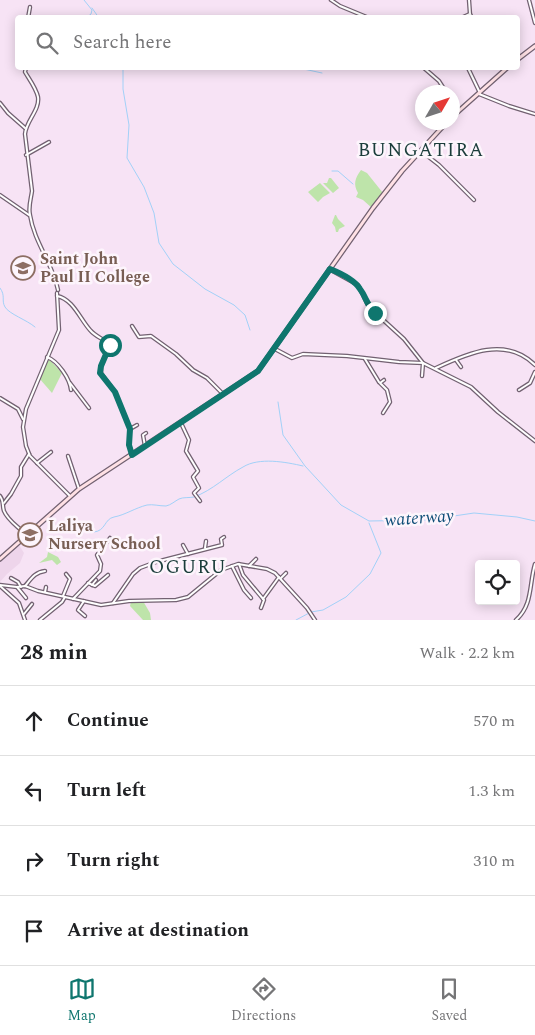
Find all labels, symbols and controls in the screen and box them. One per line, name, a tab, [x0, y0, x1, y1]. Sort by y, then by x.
search box	[15, 15, 520, 70]
text: Search here	[73, 28, 172, 57]
icon: search	[33, 29, 61, 57]
north arrow	[415, 85, 460, 130]
district label: BUNGATIRA	[358, 136, 484, 165]
place label: Saint John Paul II College	[40, 247, 150, 289]
school or university icon: Saint John Paul II College	[10, 255, 36, 281]
route end	[364, 302, 387, 325]
route start	[99, 334, 122, 357]
water label: waterway	[383, 502, 455, 534]
place label: Laliya Nursery School	[48, 514, 161, 556]
school or university icon: Laliya Nursery School	[17, 522, 43, 548]
district label: OGURU	[149, 553, 227, 582]
map controls	[475, 560, 520, 605]
button: locate	[475, 560, 520, 605]
text: 28 min	[20, 637, 88, 669]
text: Walk · 2.2 km	[420, 641, 515, 665]
text: Continue	[67, 706, 149, 735]
icon: ahead	[20, 707, 48, 735]
text: 570 m	[473, 709, 515, 733]
text: Turn left	[67, 776, 146, 805]
icon: left	[20, 777, 48, 805]
text: 1.3 km	[468, 779, 515, 803]
text: Turn right	[67, 846, 160, 875]
icon: right	[20, 847, 48, 875]
text: 310 m	[473, 849, 515, 873]
text: Arrive at destination	[67, 916, 249, 945]
icon: arrive	[20, 917, 48, 945]
tab: Map	[68, 975, 96, 1026]
tab: Directions	[231, 975, 296, 1026]
tab: Saved	[432, 975, 467, 1026]

